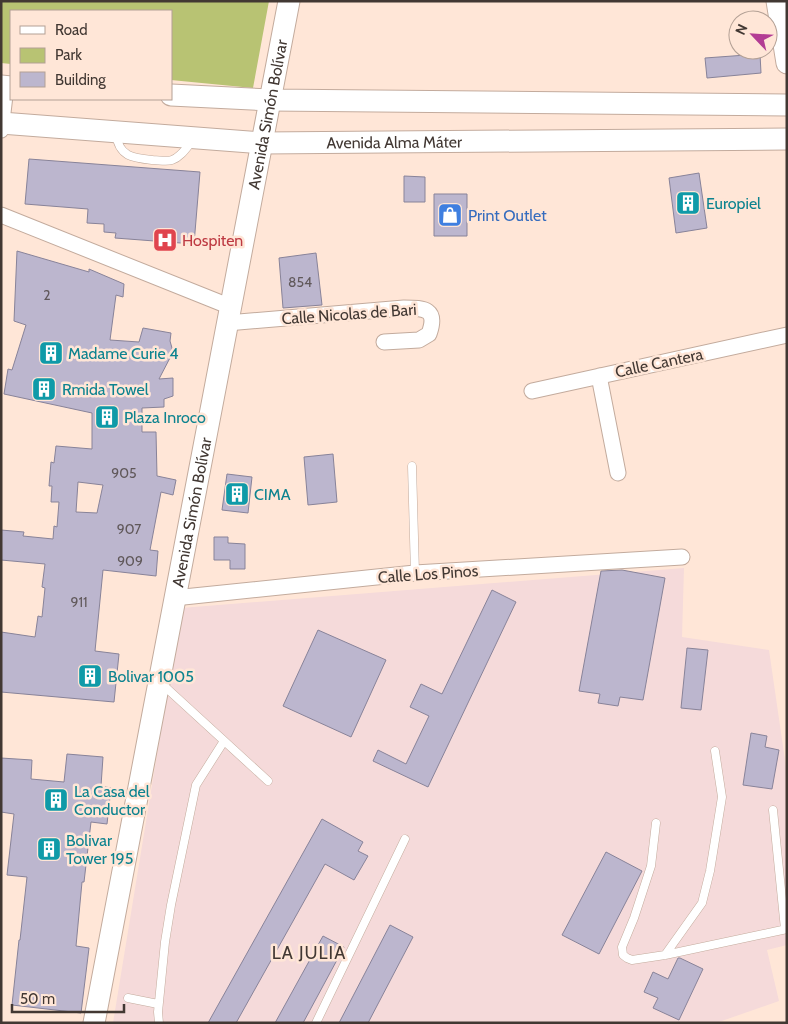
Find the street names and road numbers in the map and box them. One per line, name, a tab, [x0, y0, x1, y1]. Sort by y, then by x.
street label: Avenida Simón Bolívar	[244, 37, 291, 191]
street label: Avenida Alma Máter	[326, 132, 463, 152]
street label: Calle Nicolas de Bari	[281, 300, 417, 328]
street label: Calle Cantera	[613, 344, 705, 382]
street label: Avenida Simón Bolívar	[168, 435, 215, 589]
street label: Calle Los Pinos	[377, 561, 479, 587]

